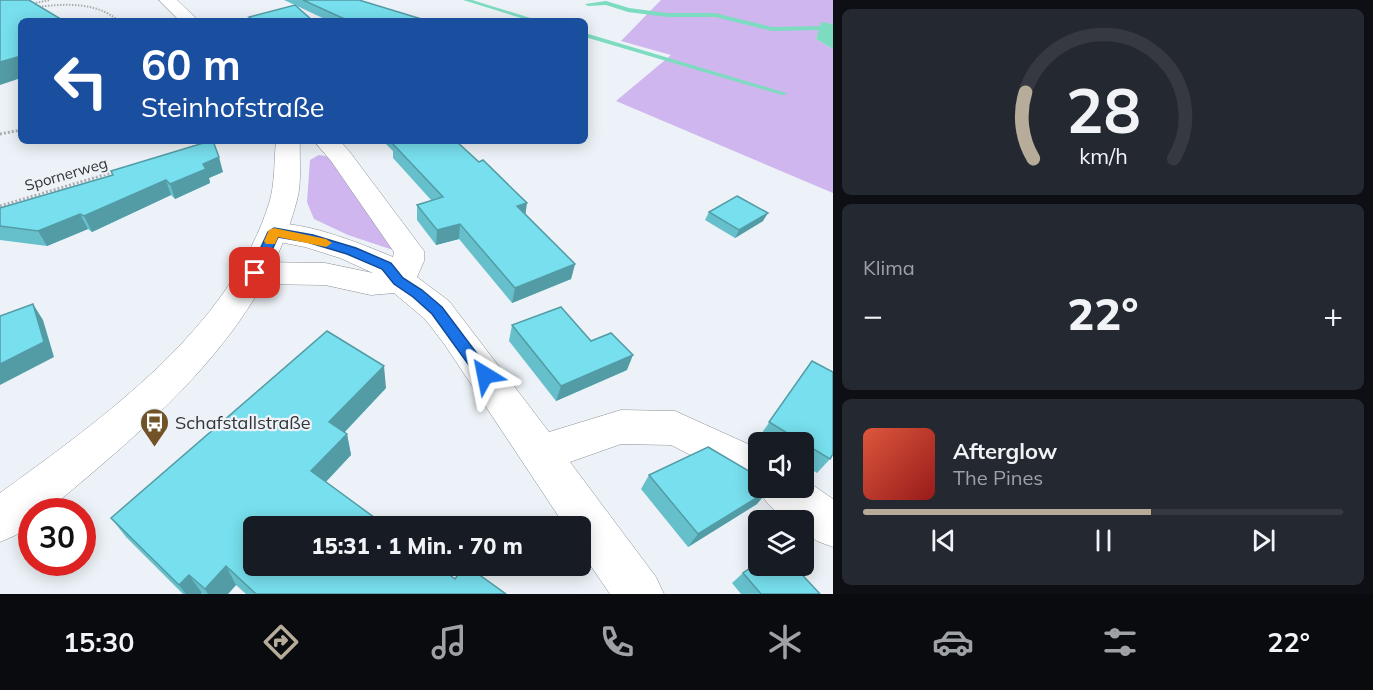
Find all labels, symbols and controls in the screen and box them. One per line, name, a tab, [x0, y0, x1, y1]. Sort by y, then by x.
text: 60 m	[141, 38, 241, 91]
icon: left	[42, 42, 120, 120]
text: 28	[1066, 70, 1140, 149]
text: Steinhofstraße	[141, 90, 325, 124]
text: km/h	[1079, 142, 1127, 169]
street label: Spornerweg	[22, 153, 110, 195]
pin	[229, 247, 280, 298]
text: Klima	[863, 255, 915, 280]
icon: arrive	[238, 256, 271, 289]
text: 22°	[1067, 285, 1139, 341]
text: −	[863, 294, 883, 335]
text: +	[1323, 294, 1343, 335]
position arrow	[453, 343, 517, 407]
bus stop icon: Schafstallstraße	[138, 406, 170, 448]
place label: Schafstallstraße	[175, 411, 311, 434]
map controls	[748, 432, 814, 576]
button: sound	[748, 432, 814, 498]
text: Afterglow	[953, 437, 1057, 465]
text: The Pines	[953, 465, 1043, 490]
speed limit sign: 30	[18, 498, 96, 576]
button: layers	[748, 510, 814, 576]
icon: previous	[927, 524, 960, 557]
icon: pause	[1087, 524, 1120, 557]
icon: next	[1247, 524, 1280, 557]
text: 15:31 · 1 Min. · 70 m	[311, 532, 523, 560]
icon: directions	[260, 621, 302, 663]
icon: music	[428, 621, 470, 663]
icon: phone	[596, 621, 638, 663]
icon: climate	[764, 621, 806, 663]
icon: car	[932, 621, 974, 663]
icon: filters	[1099, 621, 1141, 663]
text: 15:30	[63, 625, 134, 659]
text: 22°	[1267, 625, 1310, 659]

